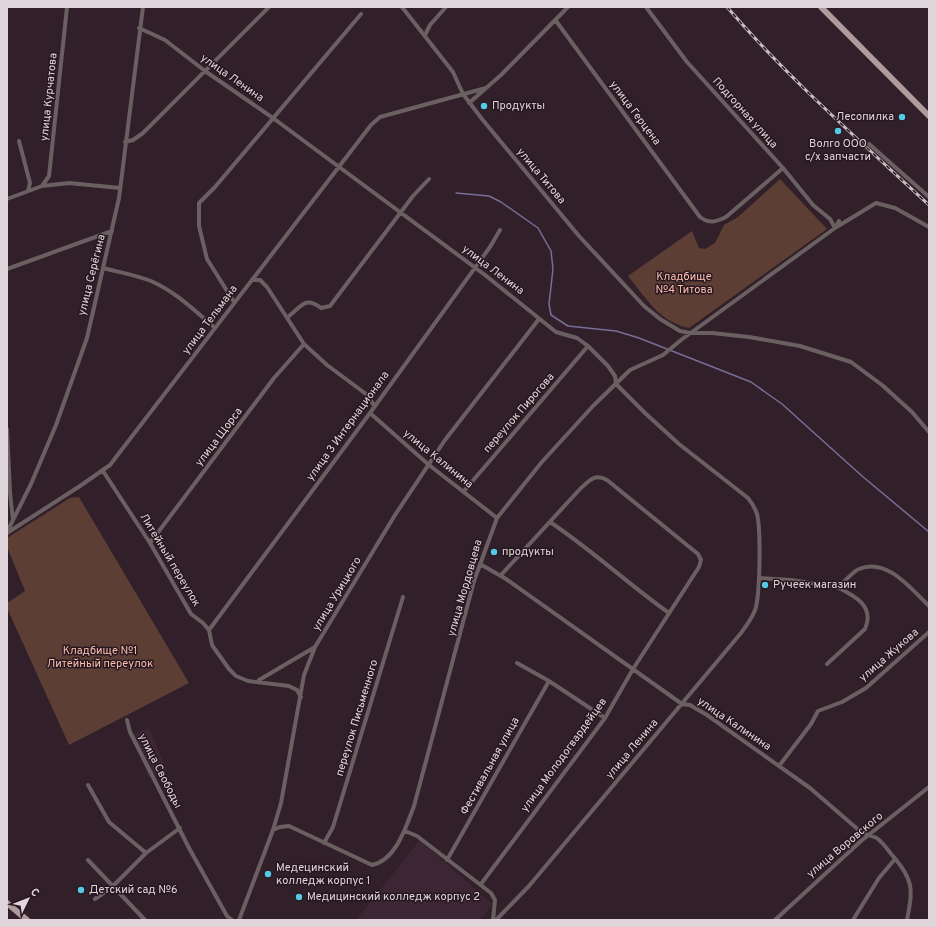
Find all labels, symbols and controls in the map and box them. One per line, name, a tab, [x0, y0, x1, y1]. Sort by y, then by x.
street label: улица Ленина	[198, 51, 267, 105]
street label: улица Курчатова	[37, 52, 61, 142]
street label: Подгорная улица	[709, 74, 781, 152]
street label: улица Герцена	[606, 78, 664, 148]
place label: Продукты	[492, 99, 545, 113]
marker: Продукты	[479, 101, 489, 111]
place label: Лесопилка	[836, 110, 894, 124]
marker: Лесопилка	[897, 112, 907, 122]
marker: Волго ООО с/х запчасти	[833, 126, 843, 136]
place label: Волго ООО с/х запчасти	[805, 137, 871, 164]
street label: улица Титова	[513, 145, 569, 207]
street label: улица Серёгина	[75, 233, 109, 317]
street label: улица Ленина	[459, 242, 527, 298]
park label: Кладбище №4 Титова	[656, 270, 713, 297]
street label: улица Тельмана	[179, 282, 241, 358]
street label: улица 3 Интернационала	[303, 368, 393, 484]
street label: переулок Пирогова	[480, 370, 558, 456]
street label: улица Щорса	[192, 405, 246, 469]
street label: улица Калинина	[400, 426, 476, 492]
street label: Литейный переулок	[137, 511, 203, 609]
street label: улица Мордовцева	[444, 538, 486, 638]
place label: продукты	[502, 545, 554, 559]
marker: продукты	[489, 547, 499, 557]
street label: улица Урицкого	[309, 554, 365, 634]
place label: Ручеек магазин	[773, 578, 856, 592]
marker: Ручеек магазин	[760, 580, 770, 590]
street label: улица Жукова	[856, 625, 922, 685]
park label: Кладбище №1 Литейный переулок	[47, 644, 153, 671]
street label: переулок Письменного	[333, 658, 381, 778]
street label: улица Калинина	[694, 694, 774, 754]
street label: улица Молодогвардейцев	[518, 695, 610, 815]
street label: Фестивальная улица	[457, 715, 523, 817]
street label: улица Ленина	[603, 716, 661, 782]
street label: улица Свободы	[135, 731, 185, 811]
street label: улица Воровского	[804, 809, 886, 881]
place label: Медецинский колледж корпус 1	[276, 861, 370, 888]
marker: Медецинский колледж корпус 1	[263, 869, 273, 879]
north arrow	[8, 879, 48, 919]
place label: Детский сад №6	[89, 883, 178, 897]
marker: Детский сад №6	[76, 885, 86, 895]
text: С	[27, 886, 42, 900]
place label: Медицинский колледж корпус 2	[307, 890, 480, 904]
marker: Медицинский колледж корпус 2	[294, 892, 304, 902]

